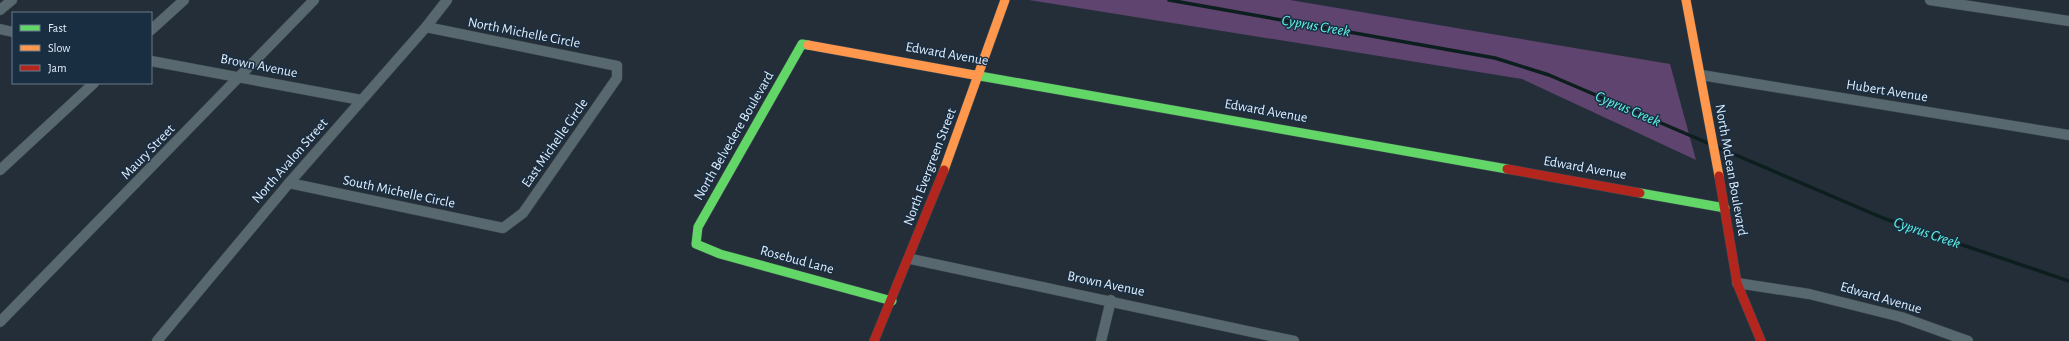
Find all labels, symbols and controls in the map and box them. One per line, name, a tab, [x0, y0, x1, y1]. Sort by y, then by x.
legend	[12, 12, 152, 84]
water label: Cyprus Creek	[1281, 13, 1351, 39]
street label: North Michelle Circle	[467, 15, 581, 51]
text: Fast	[48, 22, 67, 34]
street label: Edward Avenue	[904, 40, 990, 68]
text: Slow	[48, 42, 70, 54]
street label: Brown Avenue	[219, 52, 299, 80]
text: Jam	[48, 62, 67, 74]
street label: North Belvedere Boulevard	[691, 69, 777, 203]
street label: Hubert Avenue	[1845, 78, 1929, 104]
water label: Cyprus Creek	[1593, 89, 1663, 129]
street label: East Michelle Circle	[519, 96, 591, 190]
street label: Edward Avenue	[1223, 97, 1309, 125]
street label: North McLean Boulevard	[1713, 103, 1749, 237]
street label: North Evergreen Street	[901, 106, 959, 228]
street label: North Avalon Street	[250, 116, 331, 206]
street label: Maury Street	[119, 121, 178, 182]
street label: Edward Avenue	[1542, 154, 1628, 182]
street label: South Michelle Circle	[342, 173, 456, 211]
water label: Cyprus Creek	[1892, 215, 1962, 251]
street label: Rosebud Lane	[759, 243, 835, 277]
street label: Brown Avenue	[1066, 269, 1146, 299]
street label: Edward Avenue	[1839, 280, 1923, 316]

